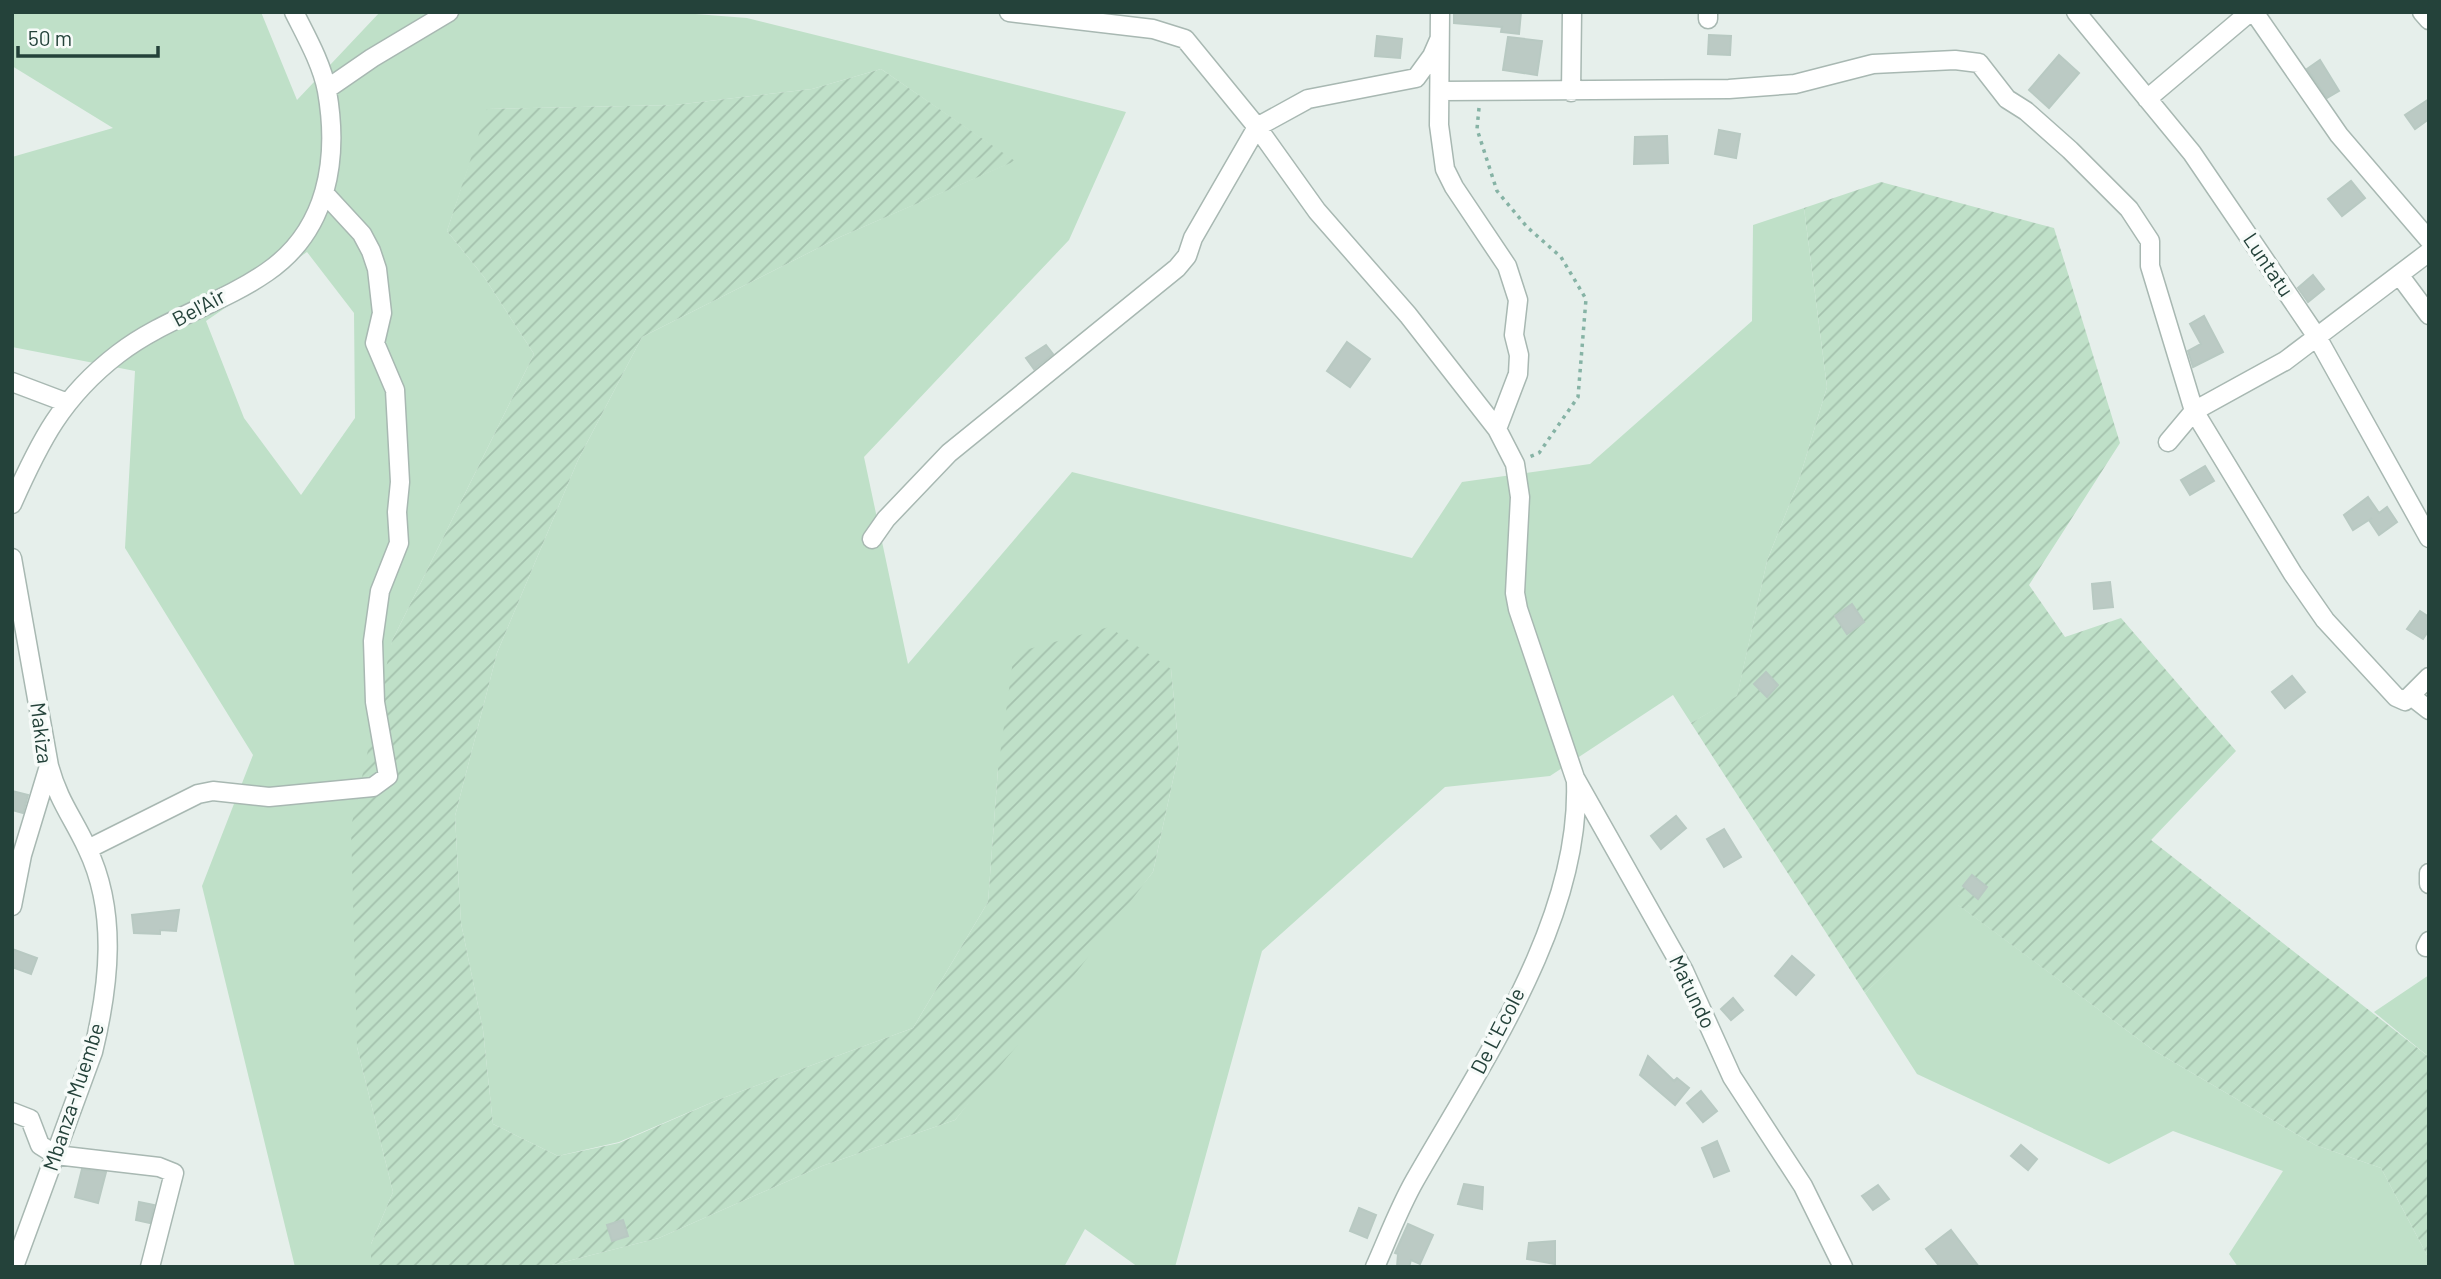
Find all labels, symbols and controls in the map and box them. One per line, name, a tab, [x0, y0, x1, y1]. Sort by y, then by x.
scale bar	[18, 14, 158, 58]
text: 50 m	[28, 25, 72, 50]
street label: Luntatu	[2239, 227, 2300, 301]
street label: Bel'Air	[168, 282, 229, 331]
street label: Makiza	[26, 701, 59, 765]
street label: Matundo	[1665, 951, 1722, 1032]
street label: De L'Ecole	[1464, 983, 1529, 1078]
street label: Mbanza-Muembe	[37, 1019, 108, 1174]

